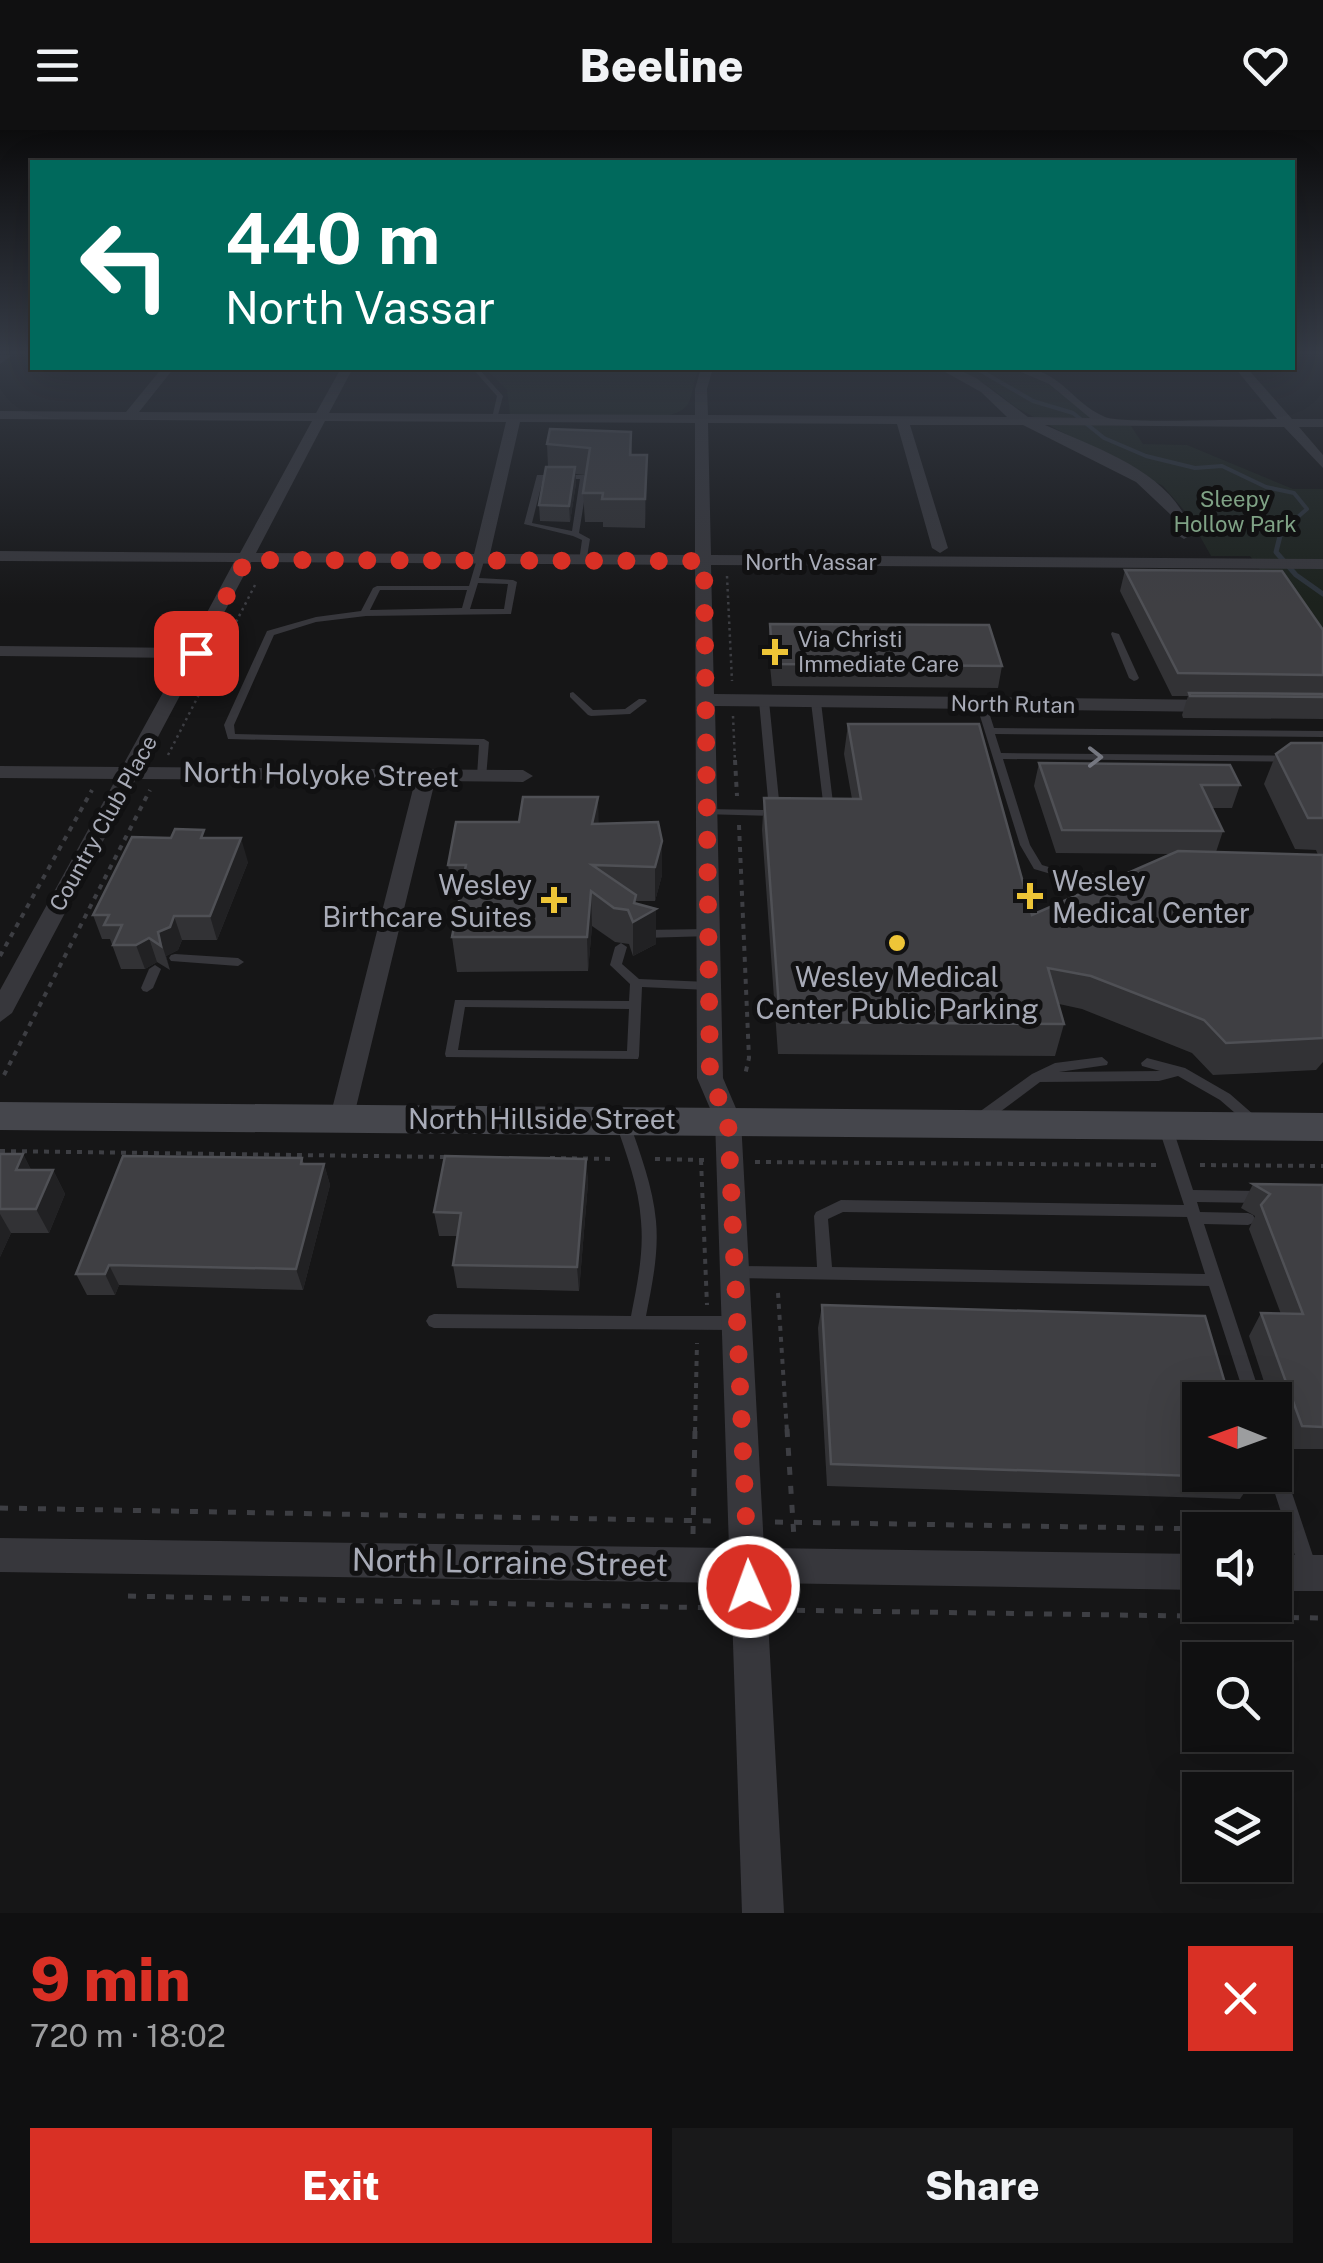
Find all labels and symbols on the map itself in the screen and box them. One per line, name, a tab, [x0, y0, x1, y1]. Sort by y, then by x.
park label: Sleepy Hollow Park	[1173, 486, 1297, 537]
street label: North Vassar	[745, 549, 877, 575]
pin	[154, 611, 239, 696]
place label: Via Christi Immediate Care	[798, 626, 959, 677]
marker: Via Christi Immediate Care	[762, 639, 788, 665]
street label: North Rutan	[951, 690, 1075, 718]
street label: Country Club Place	[44, 731, 162, 915]
one-way arrow	[1088, 746, 1103, 768]
street label: North Holyoke Street	[183, 755, 459, 793]
place label: Wesley Medical Center	[1052, 864, 1250, 929]
place label: Wesley Birthcare Suites	[322, 868, 532, 933]
marker: Wesley Medical Center	[1017, 883, 1043, 909]
marker: Wesley Birthcare Suites	[541, 887, 567, 913]
marker: Wesley Medical Center Public Parking	[886, 932, 908, 954]
place label: Wesley Medical Center Public Parking	[755, 960, 1039, 1025]
street label: North Hillside Street	[408, 1102, 676, 1135]
north arrow	[1182, 1382, 1292, 1492]
position arrow	[697, 1535, 801, 1639]
street label: North Lorraine Street	[351, 1541, 669, 1583]

